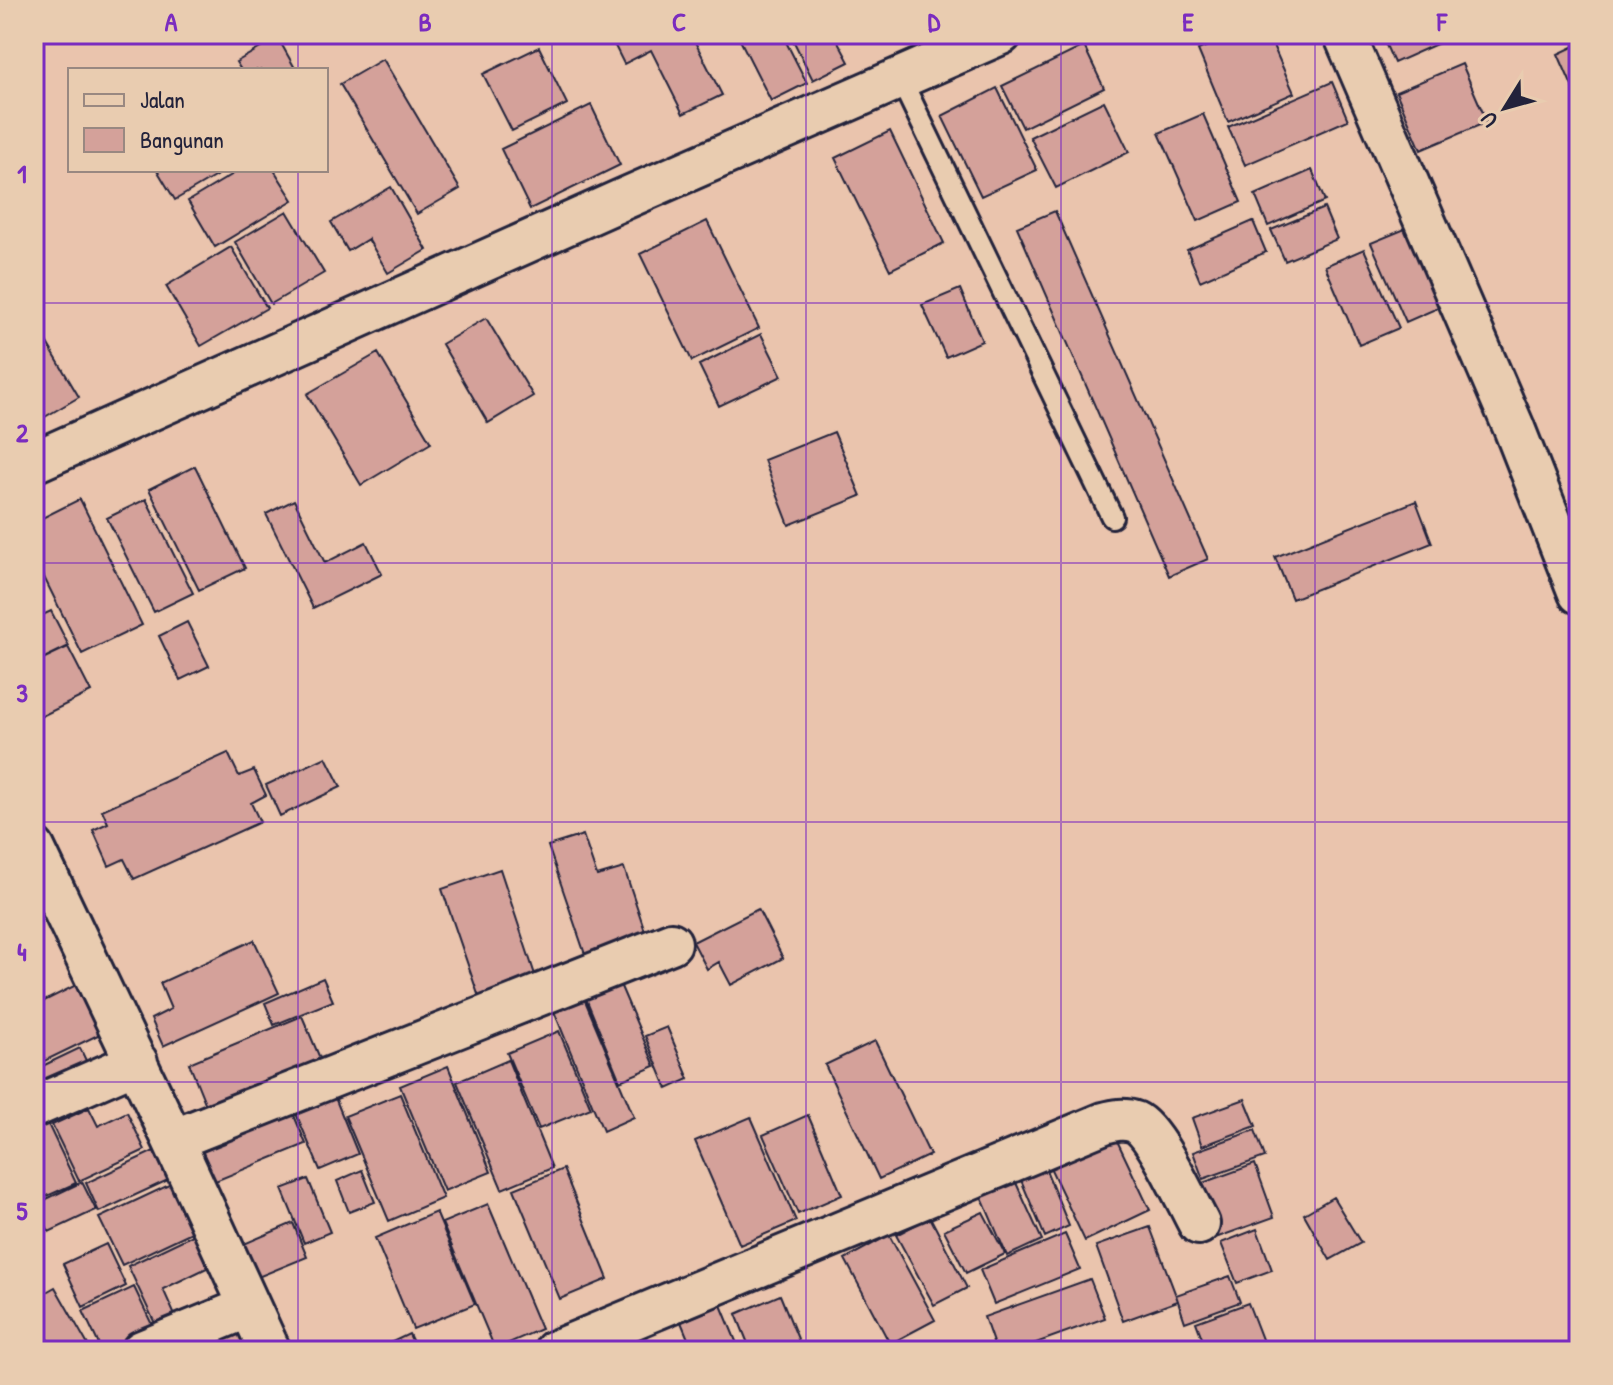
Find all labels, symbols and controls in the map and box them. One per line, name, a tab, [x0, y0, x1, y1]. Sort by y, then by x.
text: A	[165, 4, 178, 39]
text: B	[418, 4, 432, 39]
text: C	[672, 4, 686, 39]
text: D	[928, 4, 941, 39]
text: E	[1182, 4, 1194, 39]
text: F	[1436, 4, 1448, 39]
legend	[68, 68, 328, 172]
north arrow	[1465, 68, 1545, 148]
text: Jalan	[140, 83, 185, 115]
text: U	[1473, 106, 1505, 134]
text: Bangunan	[140, 123, 224, 155]
text: 1	[17, 156, 27, 191]
text: 2	[16, 415, 29, 450]
text: 3	[16, 675, 28, 710]
text: 4	[17, 934, 27, 969]
text: 5	[17, 1193, 28, 1228]

